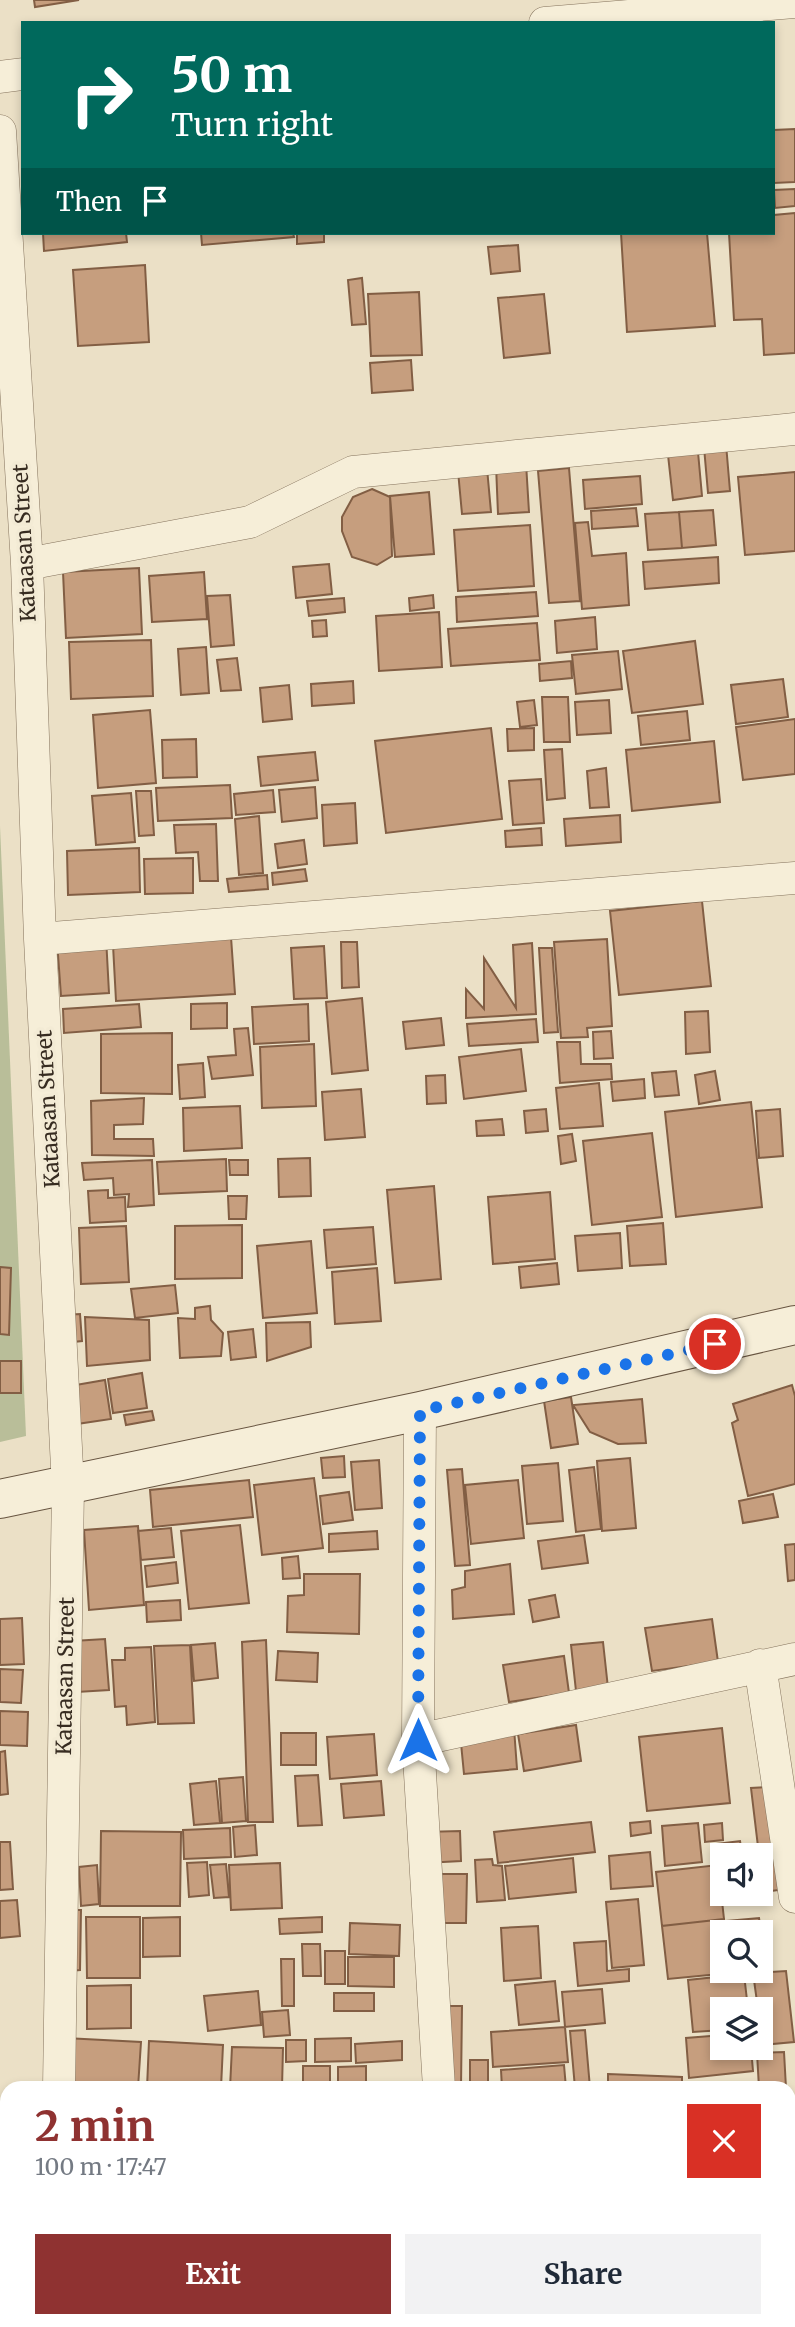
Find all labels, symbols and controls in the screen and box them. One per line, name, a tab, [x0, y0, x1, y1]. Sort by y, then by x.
text: 50 m	[171, 44, 292, 105]
icon: right	[56, 49, 147, 140]
text: Turn right	[171, 105, 333, 145]
icon: arrive	[136, 182, 174, 220]
text: Then	[56, 185, 122, 218]
street label: Kataasan Street	[6, 463, 42, 623]
street label: Kataasan Street	[30, 1029, 66, 1189]
pin	[685, 1314, 745, 1374]
icon: arrive	[696, 1325, 734, 1363]
street label: Kataasan Street	[50, 1597, 80, 1755]
position arrow	[381, 1703, 455, 1777]
map controls	[710, 1843, 773, 2060]
button: sound	[710, 1843, 773, 1906]
button: search	[710, 1920, 773, 1983]
button: layers	[710, 1997, 773, 2060]
text: 2 min	[35, 2100, 155, 2152]
button: close	[687, 2104, 761, 2178]
text: 100 m · 17:47	[35, 2152, 167, 2181]
button: Exit	[35, 2234, 391, 2314]
button: Share	[405, 2234, 761, 2314]

